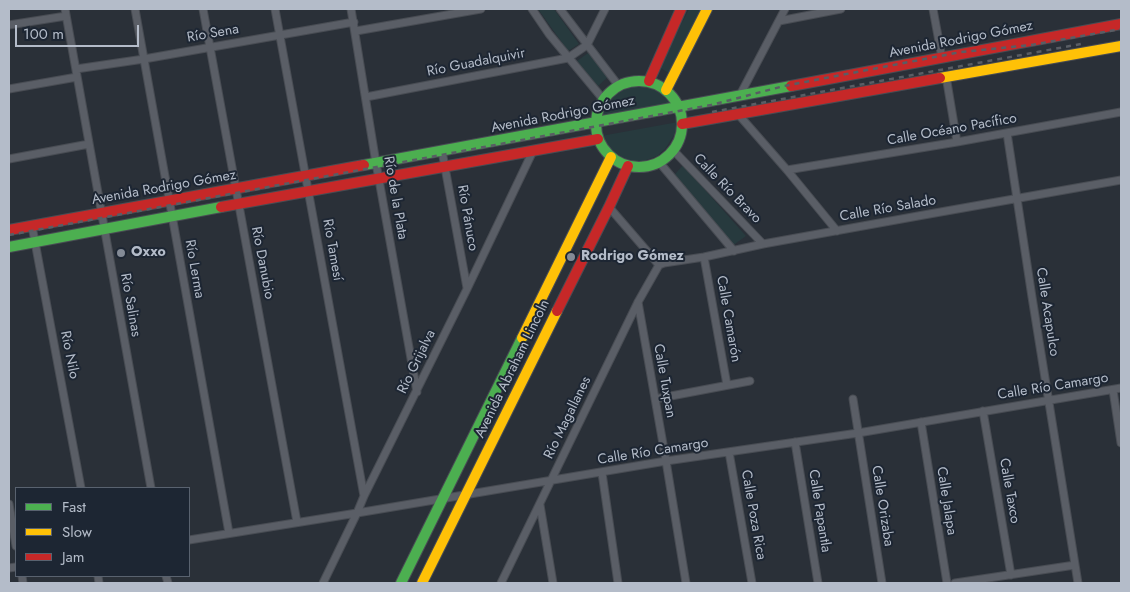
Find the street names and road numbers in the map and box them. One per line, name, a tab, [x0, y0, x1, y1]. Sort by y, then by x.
street label: Avenida Rodrigo Gómez	[888, 18, 1034, 62]
street label: Río Sena	[186, 21, 240, 47]
street label: Río Guadalquivir	[425, 45, 527, 81]
street label: Avenida Rodrigo Gómez	[490, 93, 636, 137]
street label: Calle Océano Pacífico	[886, 110, 1018, 150]
street label: Calle Río Bravo	[690, 151, 764, 227]
street label: Río de la Plata	[379, 155, 411, 241]
street label: Avenida Rodrigo Gómez	[91, 167, 237, 209]
street label: Río Pánuco	[453, 184, 481, 252]
street label: Calle Río Salado	[839, 192, 937, 226]
street label: Río Tamesí	[318, 218, 346, 282]
street label: Río Danubio	[247, 225, 277, 301]
street label: Río Lerma	[181, 238, 207, 300]
street label: Calle Acapulco	[1032, 266, 1062, 358]
street label: Río Salinas	[116, 272, 144, 338]
street label: Calle Camarón	[712, 274, 744, 364]
street label: Avenida Abraham Lincoln	[472, 297, 554, 441]
street label: Río Grijalva	[394, 327, 440, 397]
street label: Río Nilo	[56, 330, 82, 380]
street label: Calle Tuxpan	[649, 343, 679, 419]
street label: Calle Río Camargo	[997, 370, 1109, 404]
street label: Río Magallanes	[541, 374, 595, 462]
street label: Calle Río Camargo	[597, 435, 709, 469]
street label: Calle Taxco	[995, 457, 1023, 525]
street label: Calle Orizaba	[867, 464, 897, 548]
street label: Calle Jalapa	[932, 466, 960, 536]
street label: Calle Papantla	[804, 468, 834, 554]
street label: Calle Poza Rica	[737, 469, 769, 561]

